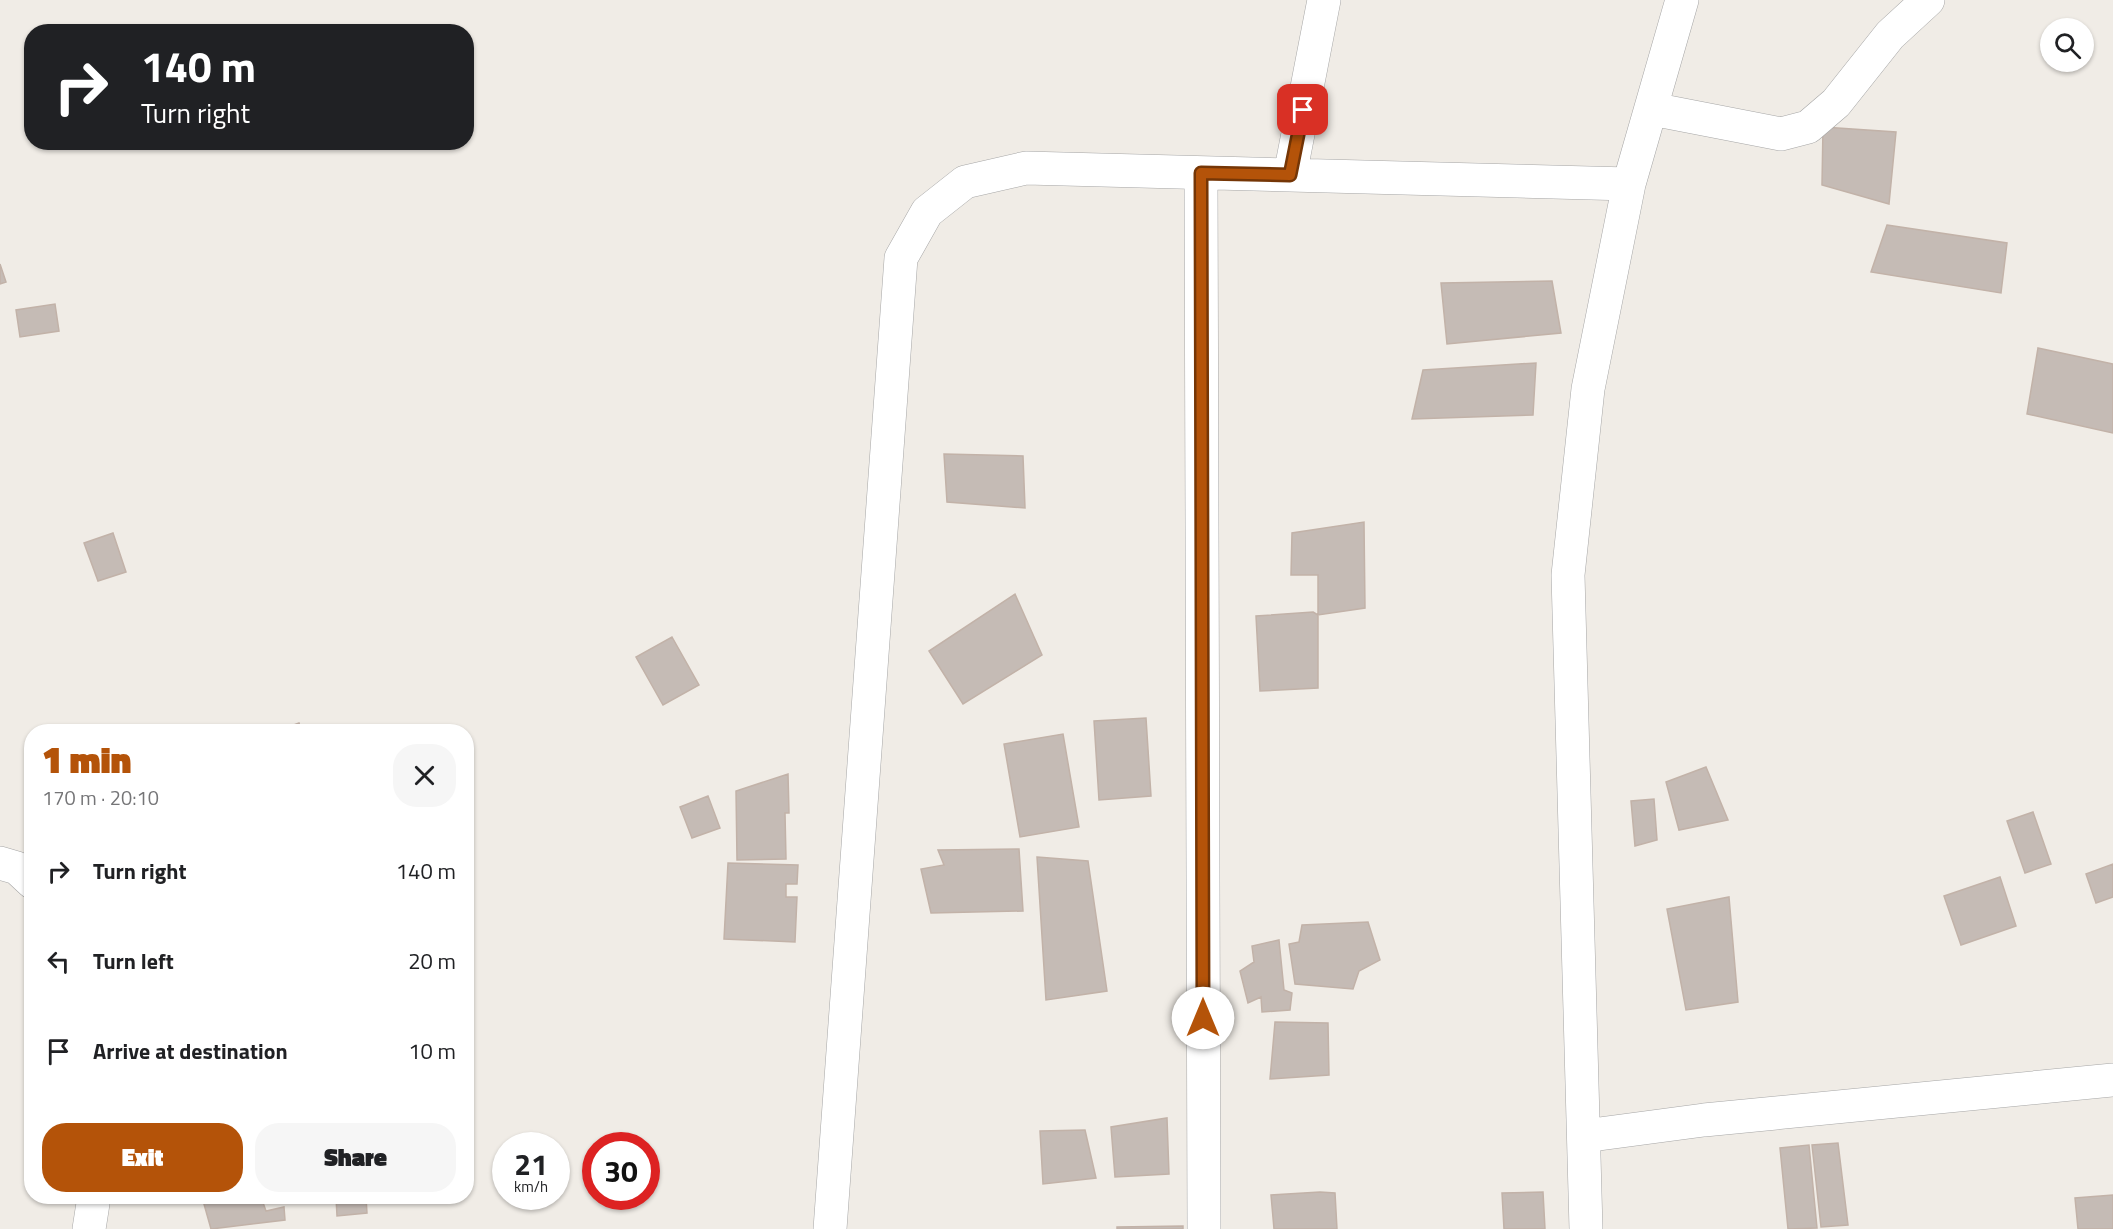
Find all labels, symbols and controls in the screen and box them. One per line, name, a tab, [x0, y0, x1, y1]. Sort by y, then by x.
map controls	[2040, 18, 2094, 72]
button: search	[2040, 18, 2094, 72]
text: 140 m	[141, 34, 256, 98]
icon: right	[42, 48, 120, 126]
pin	[1277, 84, 1328, 135]
text: Turn right	[141, 92, 250, 133]
icon: arrive	[1286, 93, 1319, 126]
text: 1 min	[42, 732, 131, 787]
button: close	[393, 744, 456, 807]
text: 170 m · 20:10	[42, 782, 159, 813]
text: Turn right	[93, 854, 187, 888]
text: 140 m	[396, 854, 456, 888]
icon: right	[42, 855, 75, 888]
text: Turn left	[93, 944, 174, 978]
text: 20 m	[408, 944, 456, 978]
icon: left	[42, 945, 75, 978]
position arrow	[1171, 986, 1235, 1050]
text: Arrive at destination	[93, 1034, 288, 1068]
text: 10 m	[408, 1034, 456, 1068]
icon: arrive	[42, 1035, 75, 1068]
button: Exit	[42, 1123, 243, 1192]
button: Share	[255, 1123, 456, 1192]
speed limit sign: 30	[582, 1132, 660, 1210]
text: 21	[514, 1141, 548, 1187]
text: km/h	[514, 1175, 548, 1198]

